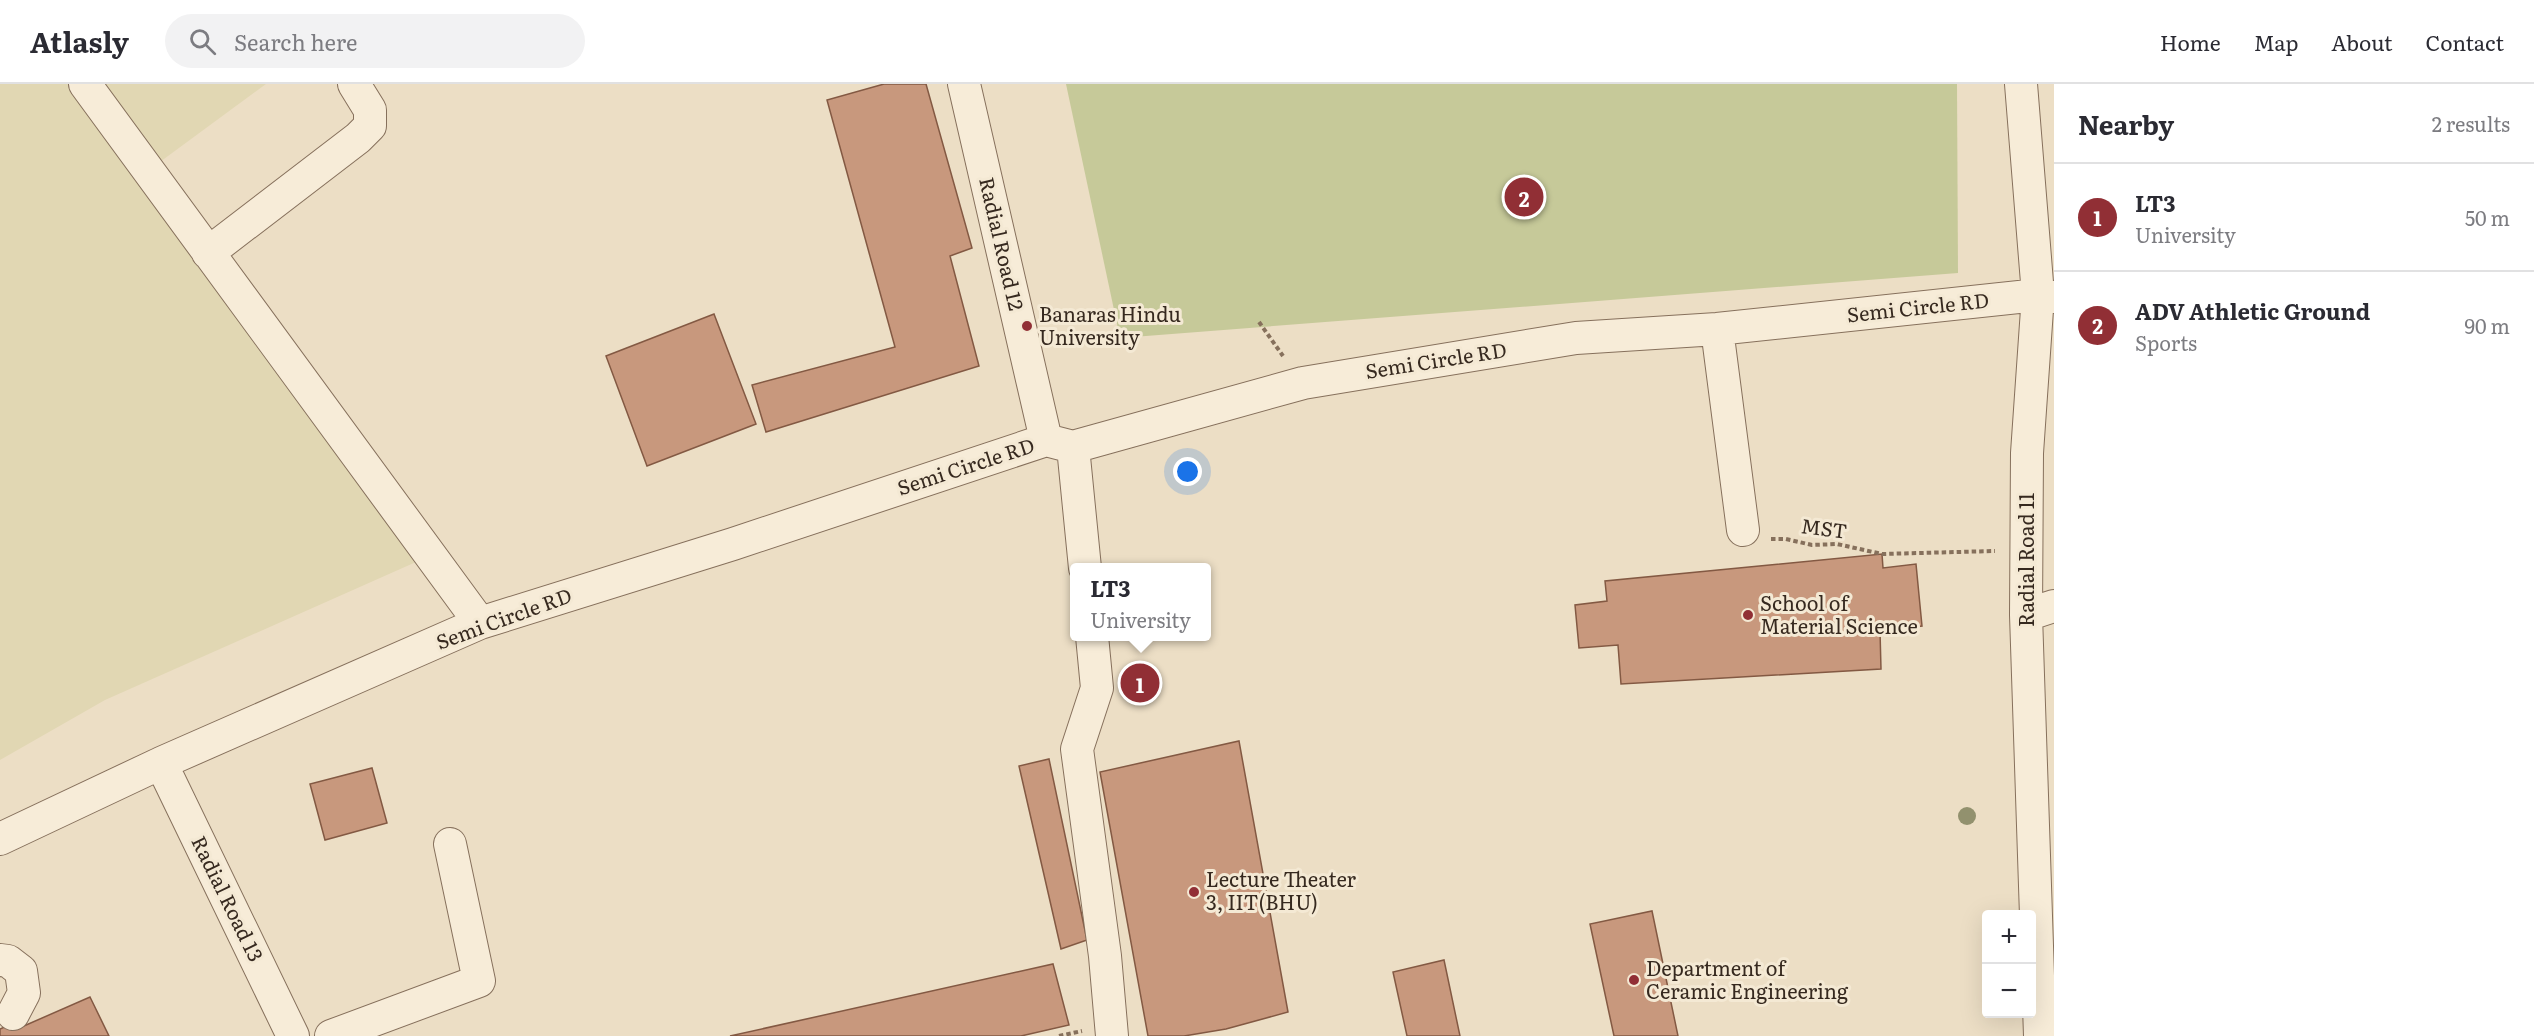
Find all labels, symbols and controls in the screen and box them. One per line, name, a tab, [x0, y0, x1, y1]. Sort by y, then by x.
search box	[165, 14, 585, 68]
text: Atlasly	[30, 20, 129, 62]
icon: search	[186, 25, 219, 58]
text: Search here	[234, 25, 357, 58]
text: Home	[2160, 26, 2221, 57]
text: Map	[2254, 26, 2298, 57]
text: About	[2331, 26, 2393, 57]
text: Contact	[2426, 26, 2504, 57]
text: Nearby	[2078, 104, 2174, 143]
text: 2 results	[2432, 108, 2510, 138]
street label: Radial Road 12	[973, 174, 1033, 313]
pin: 2	[1504, 174, 1544, 220]
text: LT3	[2135, 186, 2175, 219]
text: 1	[2093, 202, 2102, 232]
text: 50 m	[2465, 202, 2510, 232]
text: University	[2135, 219, 2236, 249]
street label: Semi Circle RD	[1845, 284, 1990, 328]
text: ADV Athletic Ground	[2135, 294, 2370, 327]
place label: Banaras Hindu University	[1039, 298, 1181, 351]
text: 2	[2092, 310, 2103, 340]
text: 90 m	[2465, 310, 2510, 340]
marker: Banaras Hindu University	[1020, 319, 1034, 333]
text: Sports	[2135, 327, 2197, 357]
street label: Semi Circle RD	[1363, 333, 1508, 385]
street label: Semi Circle RD	[893, 429, 1038, 501]
your location	[1173, 457, 1202, 486]
street label: Radial Road 11	[2010, 493, 2040, 627]
street label: MST	[1799, 509, 1849, 545]
popup	[1070, 563, 1211, 641]
text: LT3	[1090, 571, 1131, 604]
street label: Semi Circle RD	[431, 579, 575, 656]
place label: School of Material Science	[1760, 587, 1918, 640]
text: University	[1090, 604, 1191, 634]
marker: School of Material Science	[1741, 608, 1755, 622]
pin: 1	[1120, 660, 1160, 706]
street label: Radial Road 13	[185, 830, 272, 966]
place label: Lecture Theater 3, IIT(BHU)	[1206, 863, 1357, 916]
marker: Lecture Theater 3, IIT(BHU)	[1187, 885, 1201, 899]
map controls	[1982, 910, 2036, 1018]
button: +	[1982, 910, 2036, 964]
place label: Department of Ceramic Engineering	[1646, 952, 1849, 1005]
button: −	[1982, 964, 2036, 1018]
marker: Department of Ceramic Engineering	[1627, 973, 1641, 987]

